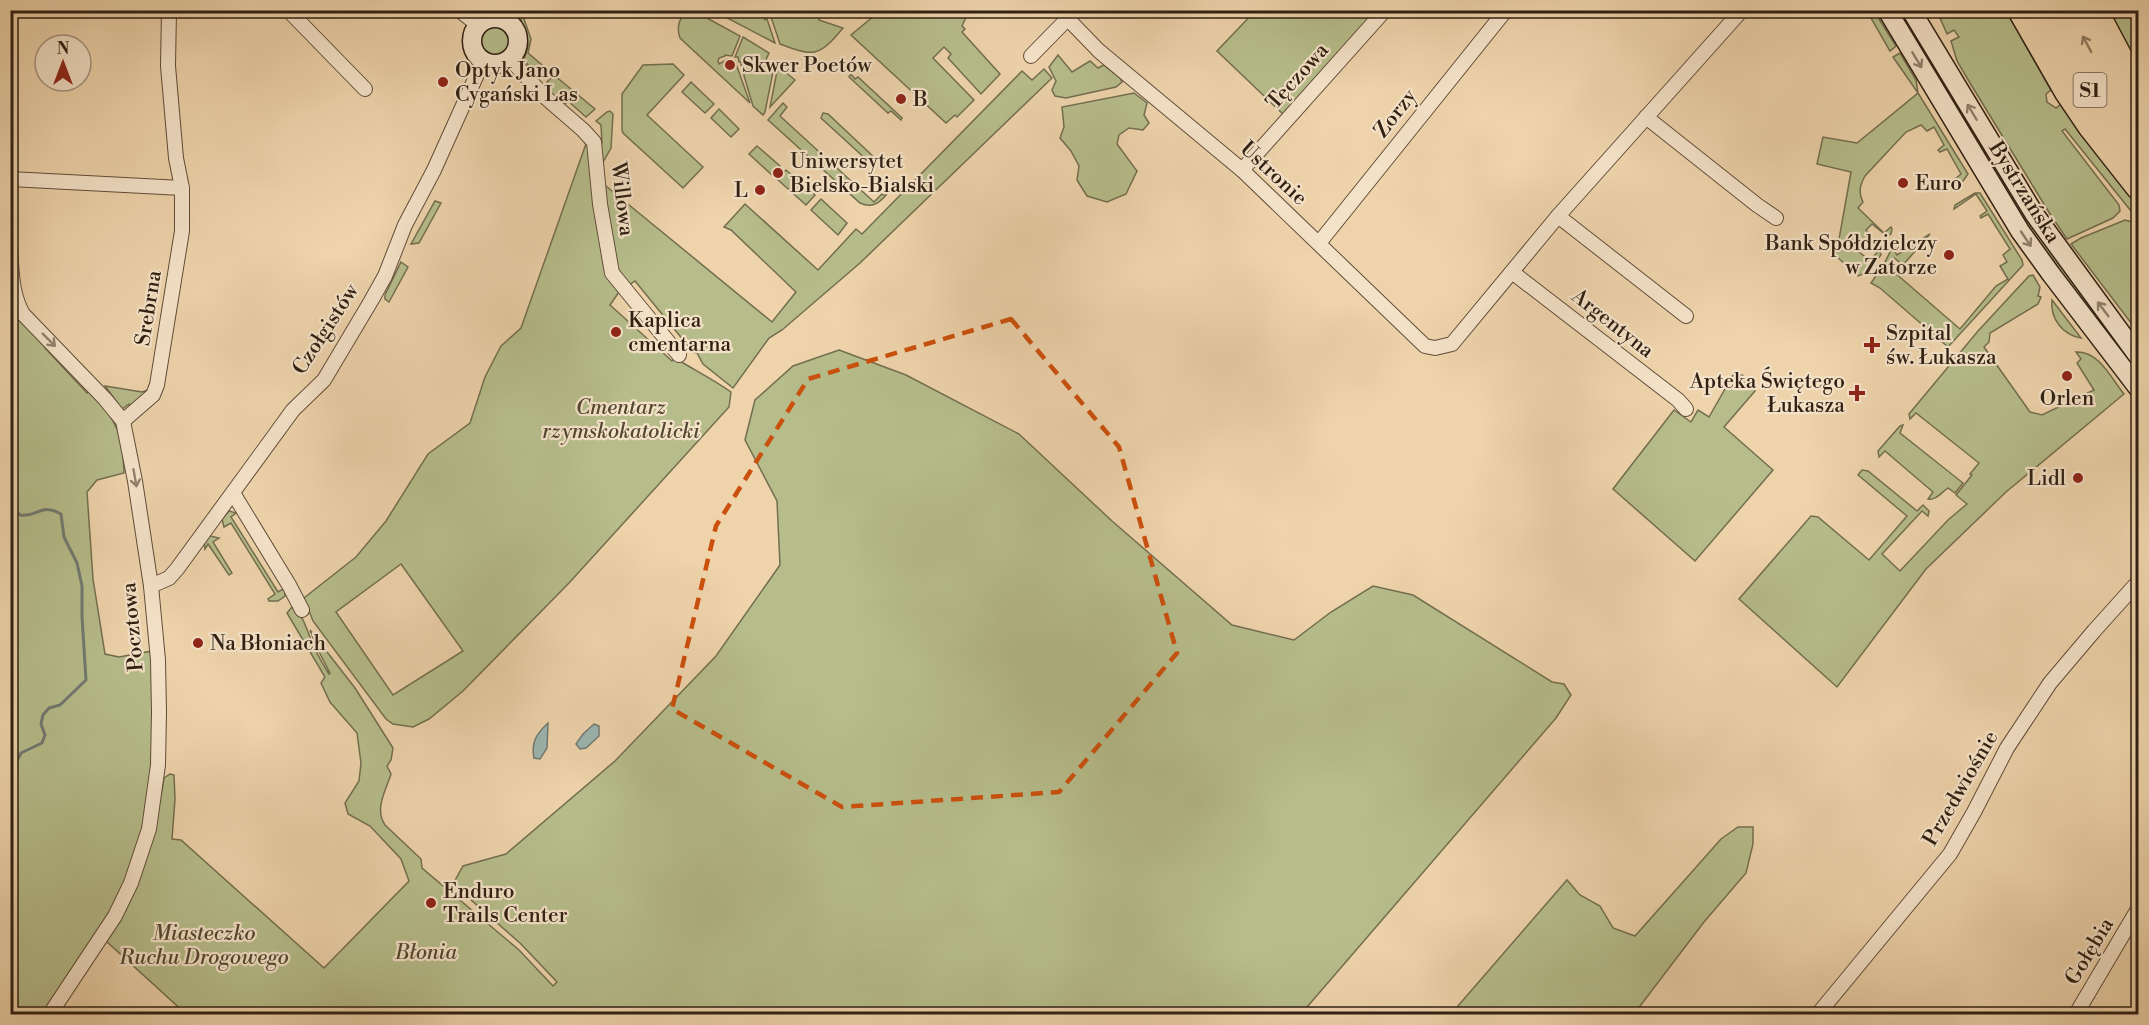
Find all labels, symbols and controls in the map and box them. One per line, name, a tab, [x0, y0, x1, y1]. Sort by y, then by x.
north arrow	[33, 33, 93, 93]
one-way arrow	[2081, 36, 2093, 53]
street label: Tęczowa	[1261, 38, 1335, 115]
text: N	[57, 39, 70, 59]
one-way arrow	[1911, 52, 1924, 69]
place label: Skwer Poetów	[742, 53, 872, 79]
place label: Optyk Jano Cygański Las	[455, 58, 578, 108]
marker: Skwer Poetów	[723, 58, 737, 72]
road number: S1	[2074, 73, 2106, 107]
marker: Optyk Jano Cygański Las	[436, 75, 450, 89]
street label: Zorzy	[1369, 83, 1423, 143]
place label: B	[912, 87, 928, 113]
marker: B	[894, 92, 908, 106]
one-way arrow	[1966, 104, 1978, 121]
street label: Ustronie	[1234, 136, 1312, 211]
street label: Bystrzańska	[1982, 136, 2066, 248]
place label: Uniwersytet Bielsko-Bialski	[789, 149, 934, 199]
street label: Willowa	[604, 160, 639, 238]
marker: Uniwersytet Bielsko-Bialski	[771, 166, 785, 180]
place label: Euro	[1915, 171, 1962, 197]
marker: Euro	[1896, 176, 1910, 190]
place label: L	[734, 178, 748, 204]
marker: L	[753, 183, 767, 197]
place label: Bank Spółdzielczy w Zatorze	[1764, 231, 1938, 281]
one-way arrow	[2020, 231, 2032, 247]
marker: Bank Spółdzielczy w Zatorze	[1942, 248, 1956, 262]
street label: Srebrna	[130, 268, 168, 348]
street label: Czołgistów	[287, 279, 365, 380]
street label: Argentyna	[1565, 283, 1659, 364]
one-way arrow	[2097, 302, 2109, 318]
place label: Kaplica cmentarna	[628, 308, 731, 358]
place label: Szpital św. Łukasza	[1886, 321, 1997, 371]
marker: Kaplica cmentarna	[609, 325, 623, 339]
one-way arrow	[41, 333, 56, 348]
marker: Szpital św. Łukasza	[1863, 336, 1881, 354]
place label: Apteka Świętego Łukasza	[1689, 366, 1845, 419]
marker: Orlen	[2060, 369, 2074, 383]
marker: Apteka Świętego Łukasza	[1850, 386, 1864, 400]
place label: Orlen	[2040, 386, 2095, 412]
park label: Cmentarz rzymskokatolicki	[542, 395, 700, 445]
place label: Lidl	[2027, 466, 2066, 492]
one-way arrow	[129, 468, 140, 488]
marker: Lidl	[2071, 471, 2085, 485]
street label: Pocztowa	[116, 581, 150, 673]
place label: Na Błoniach	[210, 631, 327, 657]
marker: Na Błoniach	[191, 636, 205, 650]
street label: Przedwiośnie	[1917, 726, 2004, 851]
place label: Enduro Trails Center	[443, 879, 568, 929]
marker: Enduro Trails Center	[424, 896, 438, 910]
street label: Gołębia	[2060, 913, 2120, 990]
park label: Miasteczko Ruchu Drogowego	[118, 921, 289, 971]
park label: Błonia	[394, 940, 457, 966]

